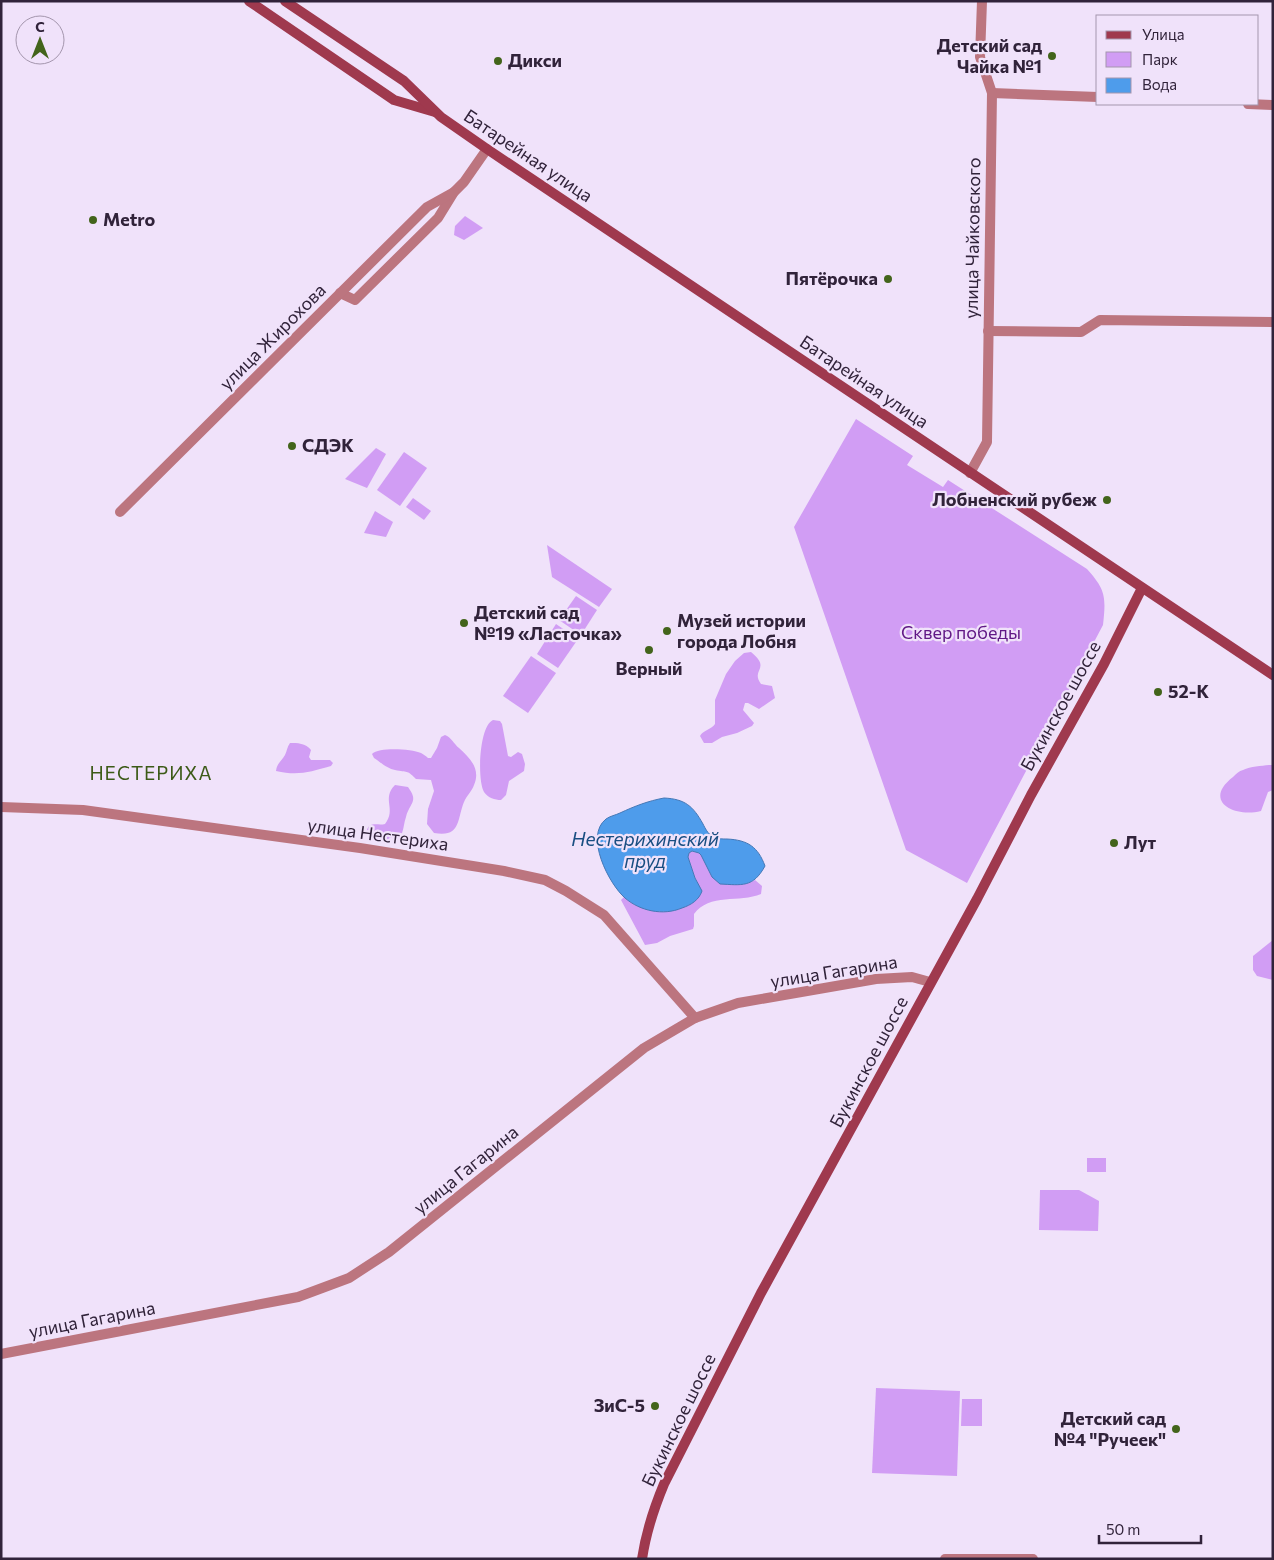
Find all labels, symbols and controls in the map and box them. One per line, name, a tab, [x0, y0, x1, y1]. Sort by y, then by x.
north arrow	[15, 15, 65, 65]
legend	[1096, 15, 1259, 105]
text: С	[35, 18, 45, 35]
text: Улица	[1142, 25, 1184, 43]
place label: Детский сад Чайка №1	[937, 34, 1042, 77]
place label: Дикси	[508, 49, 562, 71]
marker: Детский сад Чайка №1	[1046, 50, 1058, 62]
text: Парк	[1142, 50, 1178, 68]
marker: Дикси	[492, 55, 504, 67]
text: Вода	[1142, 75, 1177, 93]
street label: Батарейная улица	[460, 104, 597, 206]
street label: улица Чайковского	[960, 157, 984, 319]
place label: Metro	[103, 208, 155, 230]
marker: Metro	[87, 214, 99, 226]
place label: Пятёрочка	[786, 267, 878, 289]
marker: Пятёрочка	[882, 273, 894, 285]
street label: улица Жирохова	[215, 279, 330, 394]
street label: Батарейная улица	[796, 330, 933, 432]
place label: СДЭК	[302, 434, 354, 456]
marker: СДЭК	[286, 440, 298, 452]
place label: Лобненский рубеж	[932, 488, 1098, 510]
marker: Лобненский рубеж	[1101, 494, 1113, 506]
place label: Детский сад №19 «Ласточка»	[474, 601, 622, 644]
place label: Музей истории города Лобня	[677, 609, 806, 652]
marker: Детский сад №19 «Ласточка»	[458, 617, 470, 629]
park label: Сквер победы	[901, 621, 1021, 643]
marker: Музей истории города Лобня	[661, 625, 673, 637]
street label: Букинское шоссе	[1015, 637, 1105, 774]
marker: Верный	[643, 644, 655, 656]
place label: Верный	[616, 657, 683, 679]
place label: 52-К	[1168, 680, 1209, 702]
marker: 52-К	[1152, 686, 1164, 698]
district label: НЕСТЕРИХА	[89, 761, 213, 784]
street label: улица Нестериха	[306, 813, 450, 855]
water label: Нестерихинский пруд	[571, 827, 719, 872]
place label: Лут	[1124, 831, 1157, 853]
marker: Лут	[1108, 837, 1120, 849]
street label: улица Гагарина	[769, 950, 899, 992]
street label: Букинское шоссе	[824, 992, 912, 1131]
street label: улица Гагарина	[409, 1120, 522, 1218]
street label: улица Гагарина	[27, 1296, 157, 1342]
street label: Букинское шоссе	[636, 1349, 720, 1490]
place label: ЗиС-5	[594, 1394, 645, 1416]
marker: ЗиС-5	[649, 1400, 661, 1412]
place label: Детский сад №4 "Ручеек"	[1054, 1407, 1166, 1450]
marker: Детский сад №4 "Ручеек"	[1170, 1423, 1182, 1435]
scale bar	[1099, 1512, 1202, 1544]
text: 50 m	[1106, 1520, 1140, 1538]

